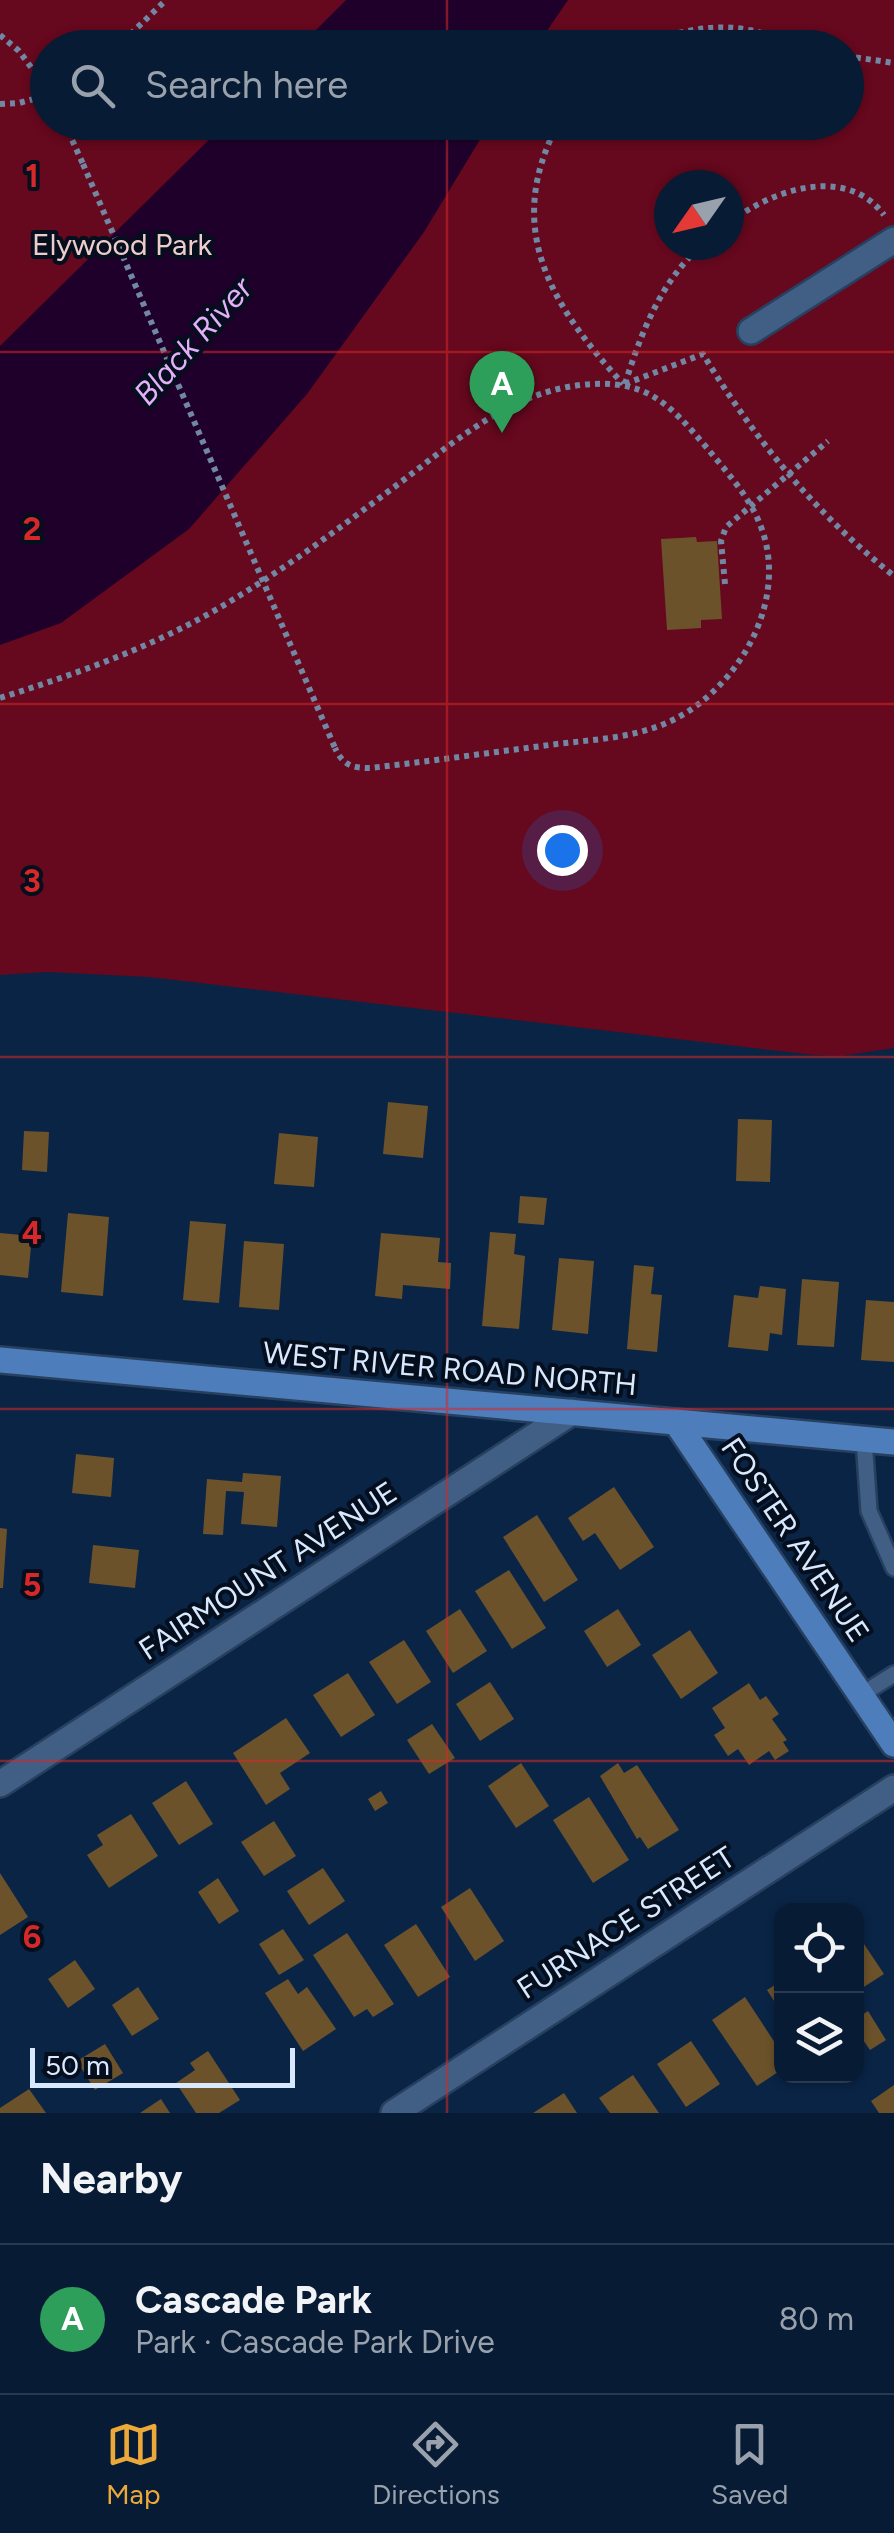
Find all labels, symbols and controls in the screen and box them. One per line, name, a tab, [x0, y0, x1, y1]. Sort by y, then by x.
search box	[30, 30, 864, 140]
icon: search	[65, 58, 120, 113]
text: Search here	[145, 62, 348, 108]
text: 1	[25, 157, 39, 195]
north arrow	[654, 170, 744, 260]
park label: Elywood Park	[32, 226, 213, 263]
water label: Black River	[126, 269, 261, 413]
pin: A	[470, 350, 534, 433]
text: 2	[23, 510, 41, 548]
your location	[537, 825, 588, 876]
text: 3	[23, 862, 41, 900]
text: 4	[22, 1214, 42, 1252]
street label: WEST RIVER ROAD NORTH	[261, 1334, 639, 1403]
street label: FOSTER AVENUE	[713, 1431, 877, 1649]
street label: FAIRMOUNT AVENUE	[132, 1473, 404, 1668]
text: 5	[23, 1566, 41, 1604]
street label: FURNACE STREET	[510, 1838, 742, 2007]
map controls	[774, 1903, 864, 2083]
button: locate	[774, 1903, 864, 1993]
text: 6	[23, 1918, 41, 1956]
button: layers	[774, 1993, 864, 2083]
scale bar	[30, 2043, 295, 2088]
text: 50 m	[45, 2048, 110, 2082]
text: Nearby	[40, 2153, 182, 2204]
text: Cascade Park	[135, 2277, 372, 2323]
text: A	[61, 2300, 84, 2338]
text: 80 m	[779, 2300, 854, 2338]
text: Park · Cascade Park Drive	[135, 2323, 495, 2361]
tab: Map	[106, 2417, 161, 2511]
tab: Directions	[372, 2417, 500, 2511]
tab: Saved	[711, 2417, 788, 2511]

